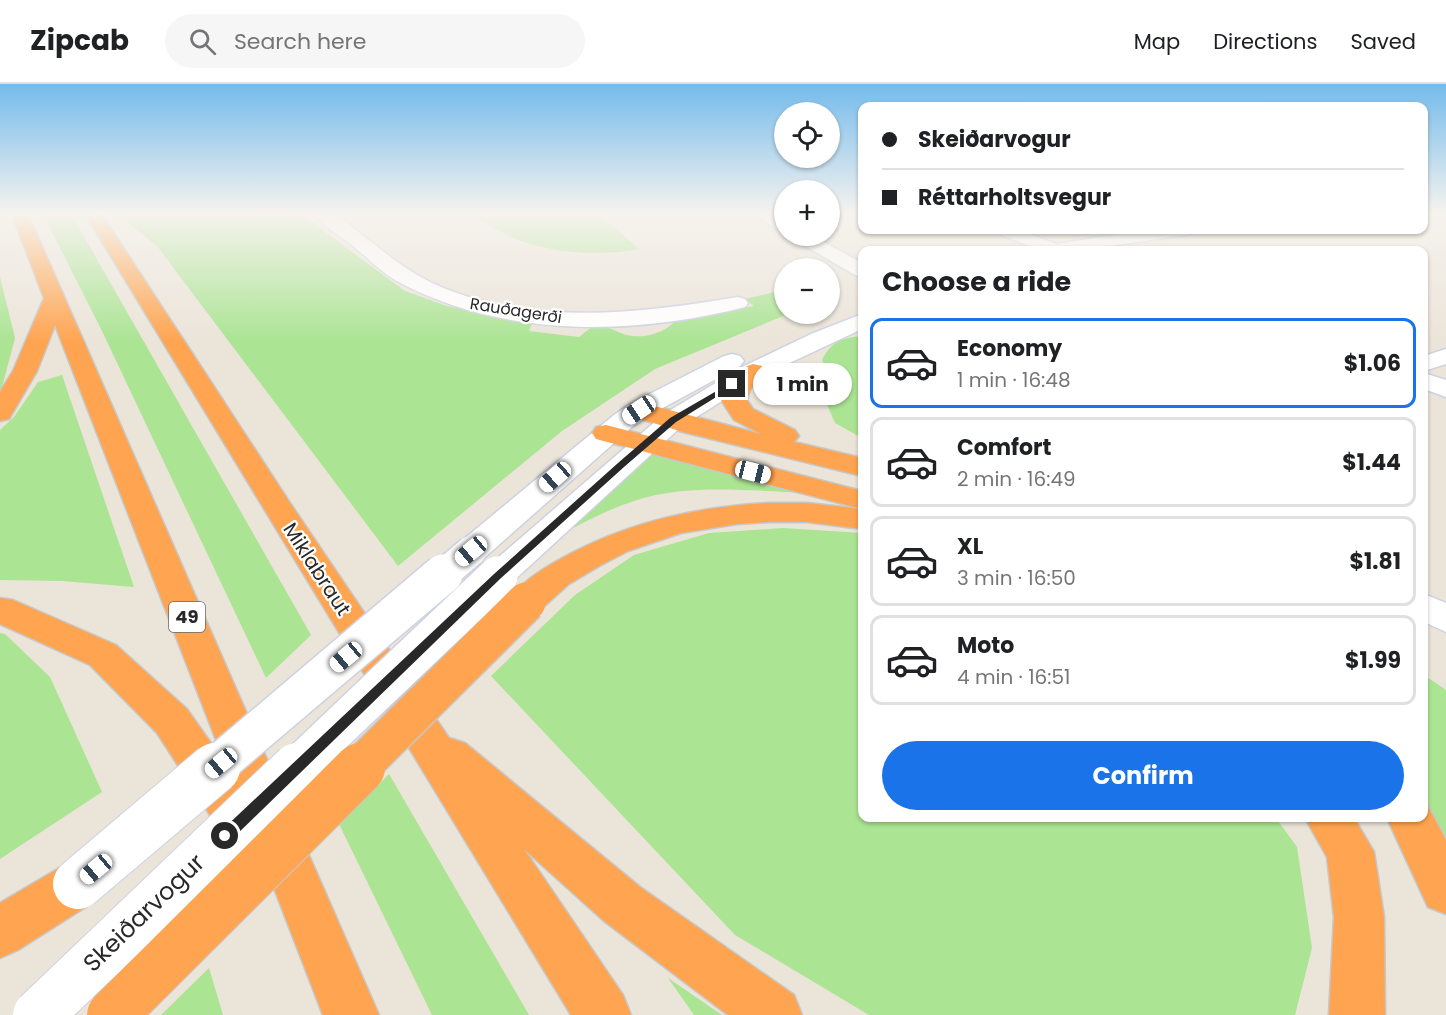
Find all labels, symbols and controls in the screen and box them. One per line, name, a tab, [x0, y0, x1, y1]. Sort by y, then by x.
search box	[165, 14, 585, 68]
text: Zipcab	[30, 21, 129, 60]
icon: search	[186, 25, 219, 58]
text: Search here	[234, 26, 366, 57]
text: Map	[1134, 27, 1180, 56]
text: Directions	[1213, 27, 1317, 56]
text: Saved	[1350, 27, 1416, 56]
map controls	[774, 102, 840, 324]
button: locate	[774, 102, 840, 168]
text: Skeiðarvogur	[918, 124, 1071, 155]
button: +	[774, 180, 840, 246]
text: Réttarholtsvegur	[918, 182, 1111, 213]
button: −	[774, 258, 840, 324]
text: Choose a ride	[882, 263, 1071, 300]
street label: Rauðagerði	[468, 292, 563, 329]
text: Economy	[957, 333, 1062, 364]
icon: car	[885, 336, 939, 390]
text: $1.06	[1344, 348, 1401, 379]
callout: 1 min	[753, 363, 852, 405]
text: 1 min · 16:48	[957, 366, 1071, 394]
route end	[718, 370, 745, 397]
text: 1 min	[776, 370, 829, 398]
car	[619, 392, 659, 428]
text: Comfort	[957, 432, 1051, 463]
icon: car	[885, 435, 939, 489]
text: $1.44	[1342, 447, 1401, 478]
car	[536, 458, 574, 496]
car	[733, 459, 773, 485]
text: 2 min · 16:49	[957, 465, 1076, 493]
street label: Miklabraut	[277, 517, 357, 621]
text: XL	[957, 531, 983, 562]
car	[451, 533, 491, 569]
icon: car	[885, 534, 939, 588]
text: $1.81	[1350, 546, 1401, 577]
text: 3 min · 16:50	[957, 564, 1076, 592]
road number: 49	[169, 602, 205, 632]
text: Moto	[957, 630, 1014, 661]
icon: car	[885, 633, 939, 687]
car	[326, 639, 366, 675]
text: $1.99	[1345, 645, 1401, 676]
text: 4 min · 16:51	[957, 663, 1070, 691]
button: Confirm	[882, 741, 1404, 810]
car	[201, 745, 241, 781]
route start	[211, 822, 238, 849]
street label: Skeiðarvogur	[76, 846, 212, 979]
car	[76, 851, 116, 887]

